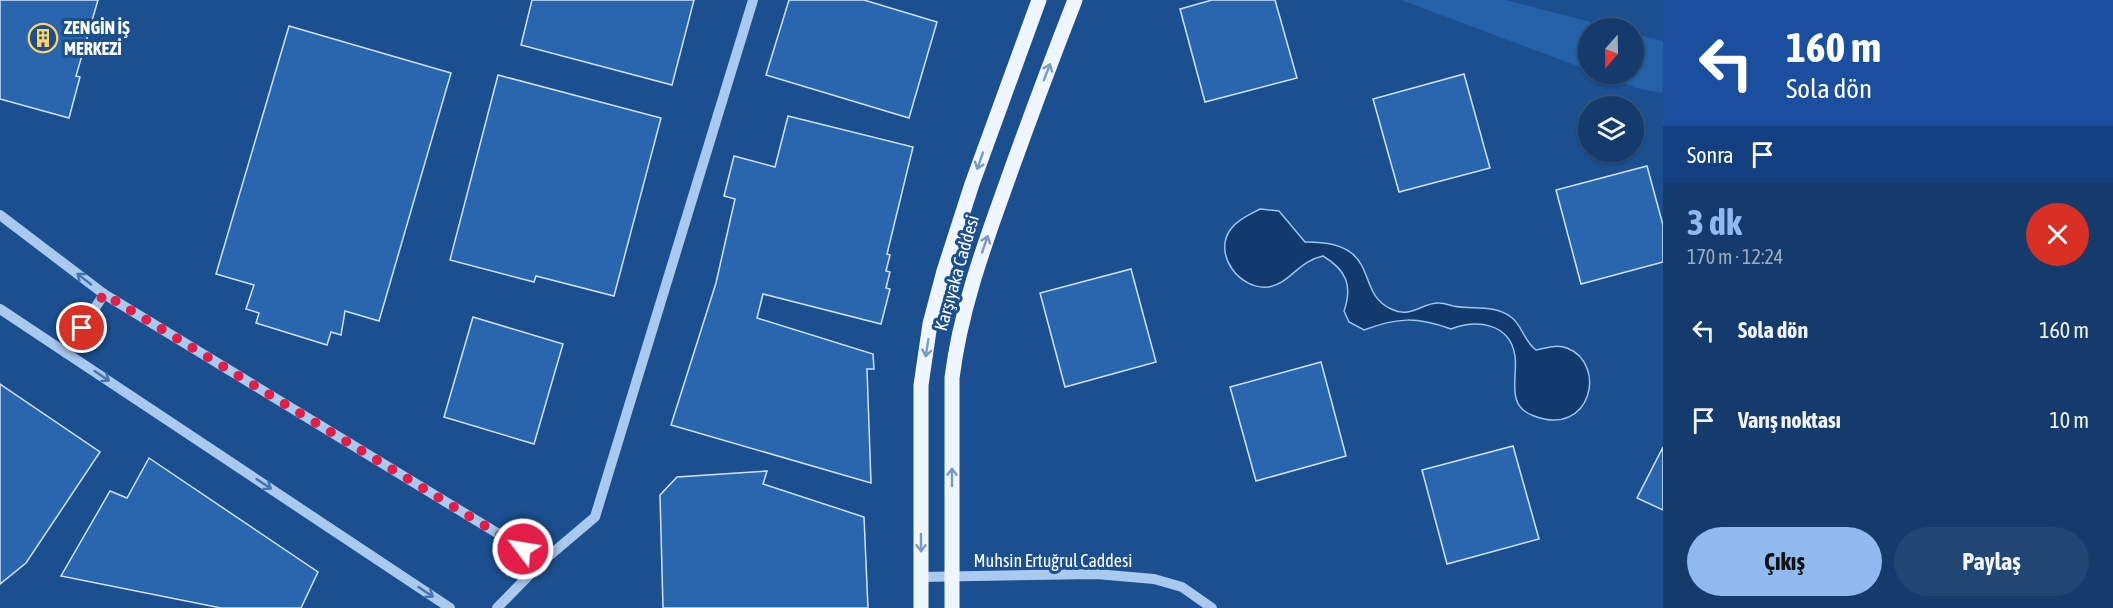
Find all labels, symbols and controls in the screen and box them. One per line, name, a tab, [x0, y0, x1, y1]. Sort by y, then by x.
place label: ZENGİN İŞ MERKEZİ	[64, 17, 130, 59]
north arrow	[1578, 18, 1644, 84]
map controls	[1578, 18, 1644, 162]
building icon: ZENGİN İŞ MERKEZİ	[27, 22, 59, 54]
text: 160 m	[1786, 23, 1881, 71]
icon: left	[1687, 24, 1765, 102]
one-way arrow	[1043, 63, 1054, 81]
text: Sola dön	[1786, 73, 1872, 104]
button: layers	[1578, 96, 1644, 162]
icon: arrive	[1746, 138, 1779, 171]
text: Sonra	[1687, 142, 1734, 168]
one-way arrow	[974, 151, 985, 170]
text: 3 dk	[1687, 201, 1742, 243]
button: close	[2026, 203, 2089, 266]
street label: Karşıyaka Caddesi	[930, 213, 983, 333]
one-way arrow	[980, 235, 991, 254]
text: 170 m · 12:24	[1687, 245, 1783, 268]
one-way arrow	[76, 272, 92, 285]
pin	[56, 302, 107, 353]
icon: arrive	[65, 311, 98, 344]
icon: left	[1687, 314, 1720, 347]
text: Sola dön	[1738, 317, 1808, 343]
text: 160 m	[2039, 317, 2089, 343]
one-way arrow	[921, 338, 932, 357]
one-way arrow	[93, 370, 109, 382]
icon: arrive	[1687, 404, 1720, 437]
text: Varış noktası	[1738, 407, 1841, 433]
text: 10 m	[2049, 407, 2089, 433]
one-way arrow	[946, 467, 958, 487]
one-way arrow	[255, 478, 272, 490]
position arrow	[491, 517, 555, 581]
button: Çıkış	[1687, 527, 1882, 596]
button: Paylaş	[1894, 527, 2089, 596]
one-way arrow	[915, 532, 927, 552]
street label: Muhsin Ertuğrul Caddesi	[973, 550, 1133, 571]
one-way arrow	[417, 586, 434, 598]

